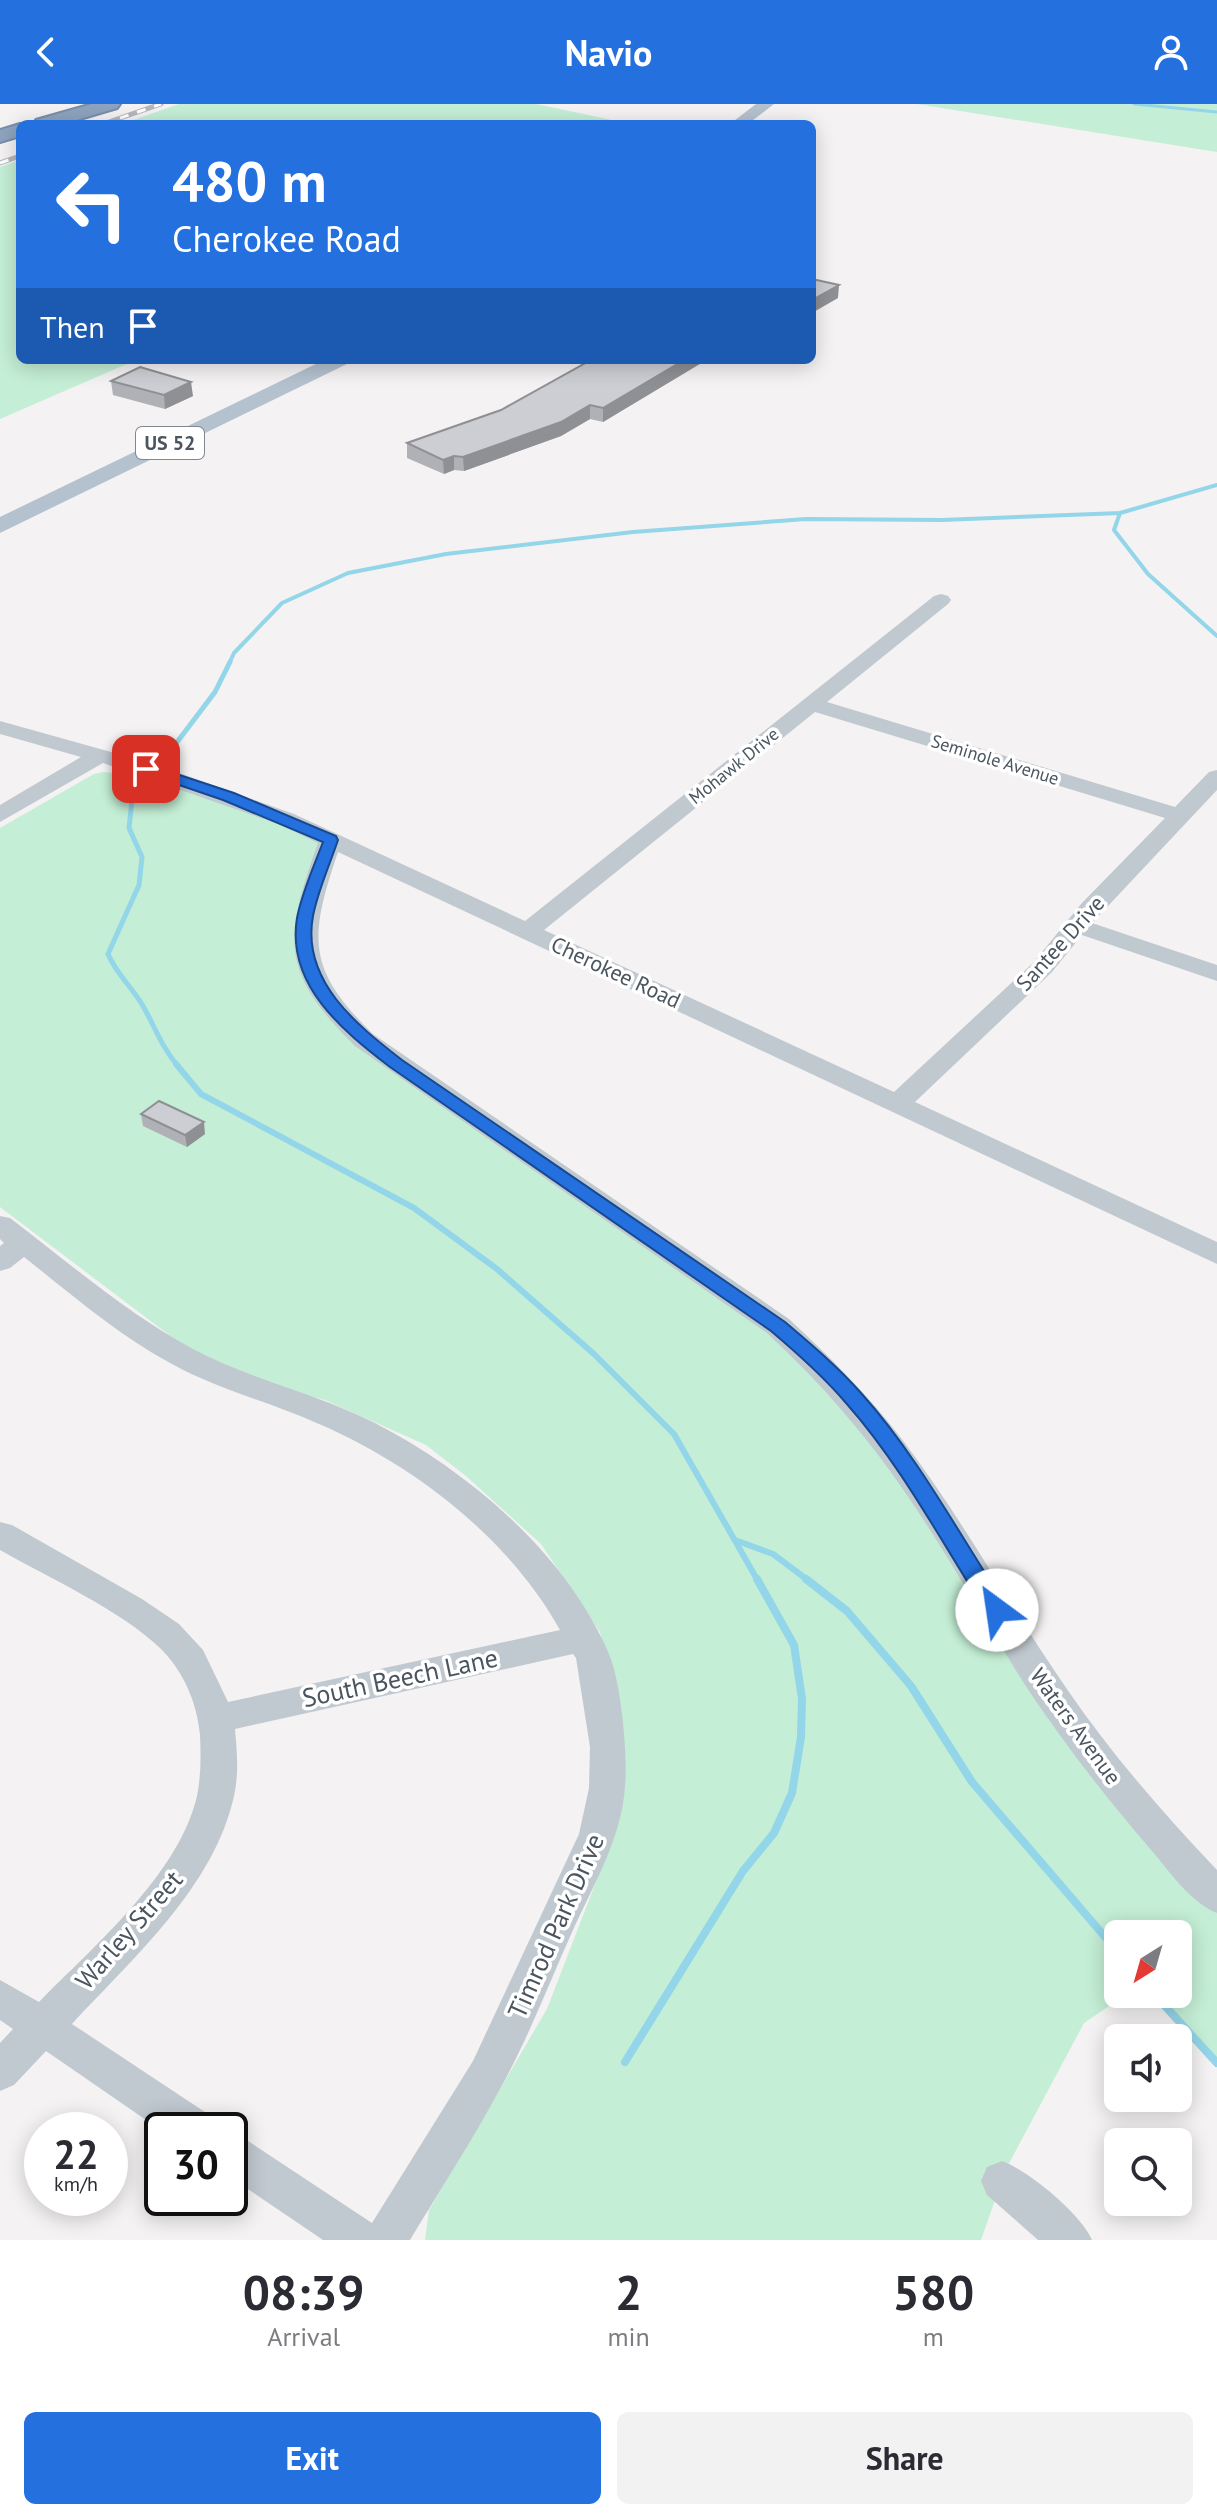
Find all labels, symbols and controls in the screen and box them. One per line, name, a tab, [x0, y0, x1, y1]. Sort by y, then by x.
text: Navio	[565, 29, 652, 76]
icon: back	[24, 30, 68, 74]
icon: person	[1149, 30, 1193, 74]
text: 480 m	[172, 145, 327, 217]
icon: left	[40, 152, 144, 256]
text: Cherokee Road	[172, 215, 401, 262]
icon: arrive	[121, 304, 165, 348]
text: Then	[40, 307, 105, 346]
road number: US 52	[136, 427, 204, 459]
street label: Mohawk Drive	[684, 722, 783, 809]
street label: Seminole Avenue	[928, 729, 1062, 790]
pin	[112, 735, 180, 803]
icon: arrive	[124, 747, 168, 791]
street label: Santee Drive	[1010, 889, 1110, 997]
street label: Cherokee Road	[547, 930, 685, 1014]
position arrow	[955, 1568, 1039, 1652]
street label: South Beech Lane	[299, 1641, 501, 1714]
street label: Waters Avenue	[1024, 1662, 1128, 1790]
street label: Timrod Park Drive	[500, 1828, 611, 2023]
street label: Warley Street	[68, 1863, 189, 1996]
north arrow	[1104, 1920, 1192, 2008]
map controls	[1104, 1920, 1192, 2216]
button: sound	[1104, 2024, 1192, 2112]
speed limit sign: 30	[144, 2112, 248, 2216]
text: 22	[53, 2128, 99, 2180]
button: search	[1104, 2128, 1192, 2216]
text: km/h	[54, 2171, 98, 2197]
text: 08:39	[243, 2261, 365, 2323]
text: 2	[615, 2261, 642, 2323]
text: 580	[893, 2261, 974, 2323]
text: Arrival	[267, 2320, 340, 2353]
text: min	[607, 2320, 650, 2353]
text: m	[923, 2320, 944, 2353]
button: Exit	[24, 2412, 601, 2504]
button: Share	[617, 2412, 1193, 2504]

